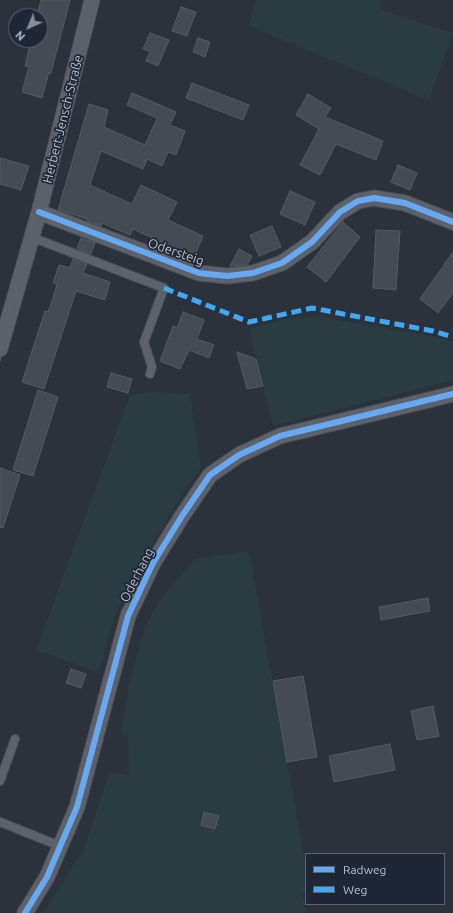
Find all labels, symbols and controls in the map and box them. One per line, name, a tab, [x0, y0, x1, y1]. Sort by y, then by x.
north arrow	[8, 8, 48, 48]
text: N	[13, 29, 27, 43]
street label: Herbert-Jensch-Straße	[40, 53, 86, 185]
street label: Odersteig	[146, 235, 206, 269]
street label: Oderhang	[117, 545, 157, 605]
legend	[305, 853, 445, 905]
text: Radweg	[343, 863, 386, 876]
text: Weg	[343, 883, 367, 896]

